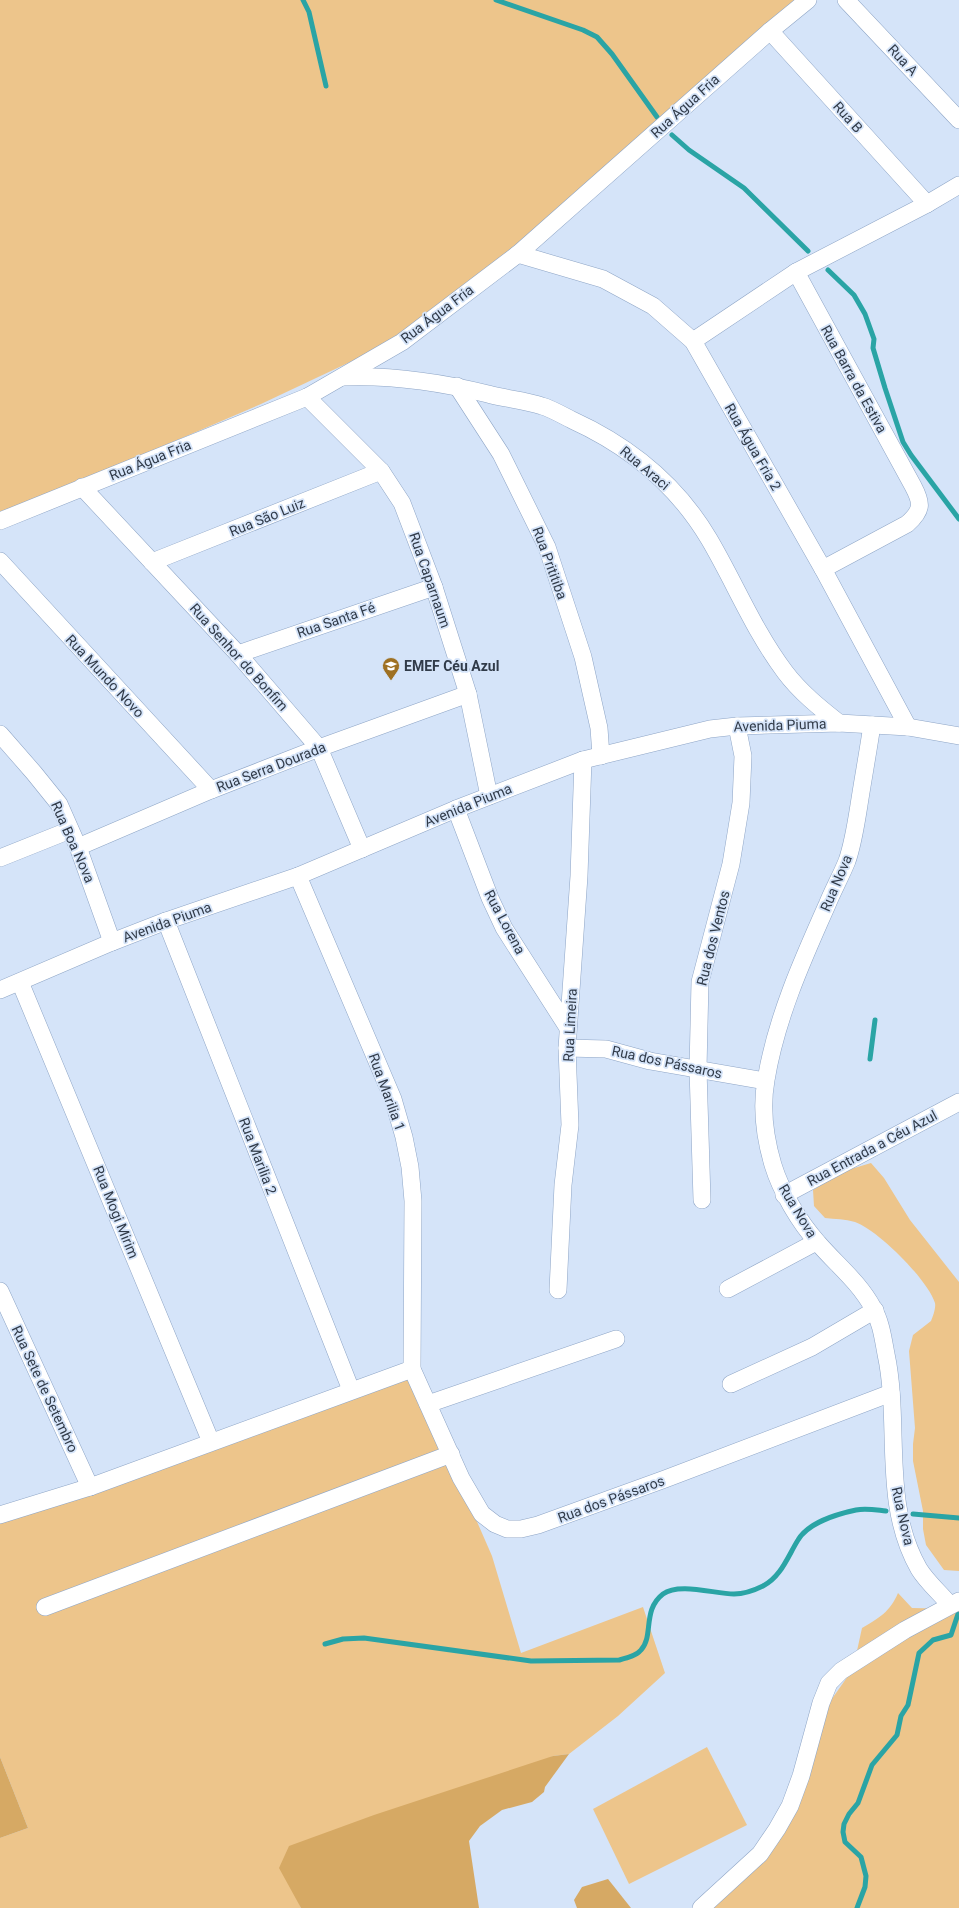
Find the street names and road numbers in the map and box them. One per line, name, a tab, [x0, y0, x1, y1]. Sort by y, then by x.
street label: Rua A	[885, 41, 921, 79]
street label: Rua Água Fria	[647, 70, 723, 141]
street label: Rua B	[830, 98, 866, 136]
street label: Rua Água Fria	[397, 281, 476, 346]
street label: Rua Barra da Estiva	[818, 322, 890, 436]
street label: Rua Água Fria 2	[722, 400, 785, 494]
street label: Rua Água Fria	[106, 435, 193, 484]
street label: Rua Araci	[617, 443, 673, 493]
street label: Rua São Luiz	[227, 495, 307, 539]
street label: Rua Prititiba	[530, 525, 570, 601]
street label: Rua Caparnaum	[406, 530, 454, 630]
street label: Rua Santa Fé	[295, 599, 377, 641]
street label: Rua Senhor do Bonfim	[187, 600, 291, 714]
street label: Rua Mundo Novo	[63, 631, 147, 721]
street label: Avenida Piuma	[733, 715, 827, 735]
street label: Rua Serra Dourada	[214, 739, 328, 795]
street label: Avenida Piuma	[422, 780, 514, 830]
street label: Rua Boa Nova	[48, 799, 98, 885]
street label: Rua Nova	[817, 852, 855, 914]
street label: Rua Lorena	[481, 887, 529, 957]
street label: Rua dos Ventos	[693, 889, 733, 987]
street label: Avenida Piuma	[121, 899, 213, 945]
street label: Rua Limeira	[560, 988, 580, 1062]
street label: Rua dos Pássaros	[610, 1043, 724, 1081]
street label: Rua Marilia 1	[366, 1051, 408, 1133]
street label: Rua Entrada a Céu Azul	[804, 1107, 940, 1189]
street label: Rua Marilia 2	[236, 1115, 280, 1197]
street label: Rua Mogi Mirim	[90, 1163, 142, 1261]
street label: Rua Nova	[776, 1181, 820, 1241]
street label: Rua Sete de Setembro	[9, 1323, 81, 1455]
street label: Rua dos Pássaros	[556, 1472, 666, 1526]
street label: Rua Nova	[889, 1485, 917, 1547]

